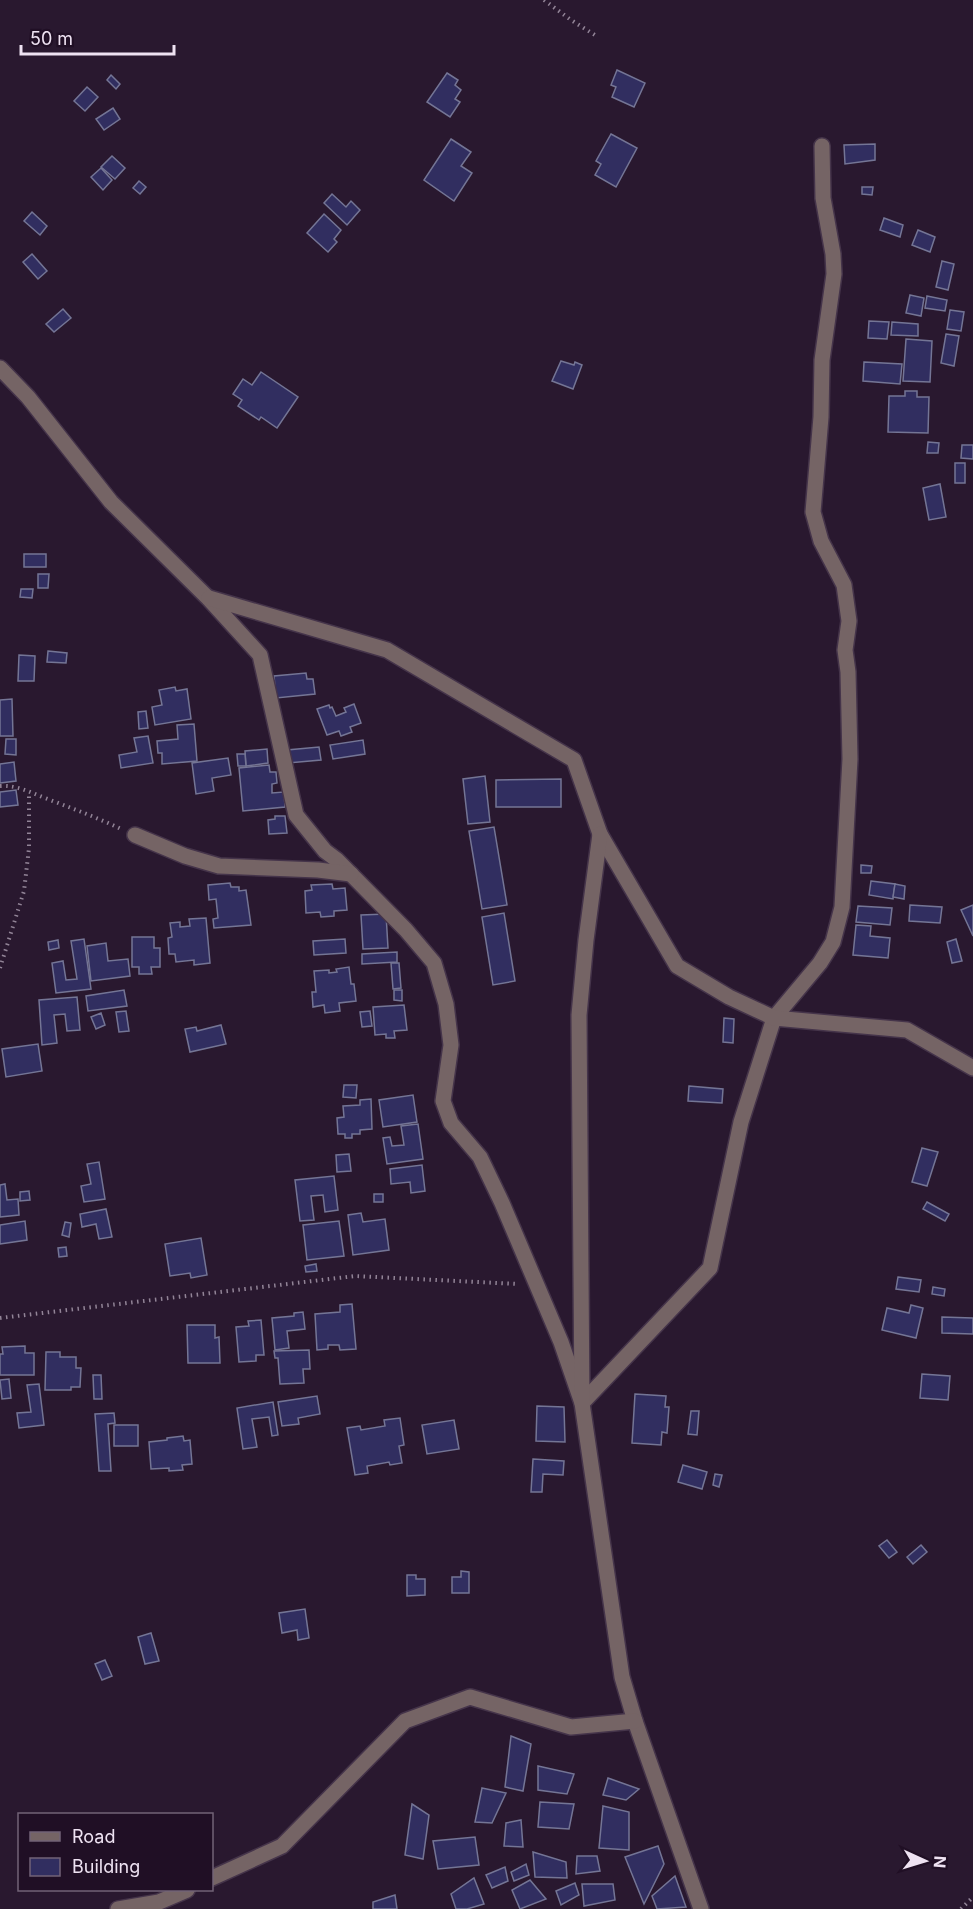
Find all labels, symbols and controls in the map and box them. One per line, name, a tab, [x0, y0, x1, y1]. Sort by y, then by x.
scale bar	[21, 18, 174, 56]
text: 50 m	[30, 28, 73, 49]
legend	[18, 1813, 213, 1891]
text: Road	[72, 1826, 115, 1847]
north arrow	[895, 1831, 955, 1891]
text: N	[930, 1855, 950, 1869]
text: Building	[72, 1856, 140, 1877]

